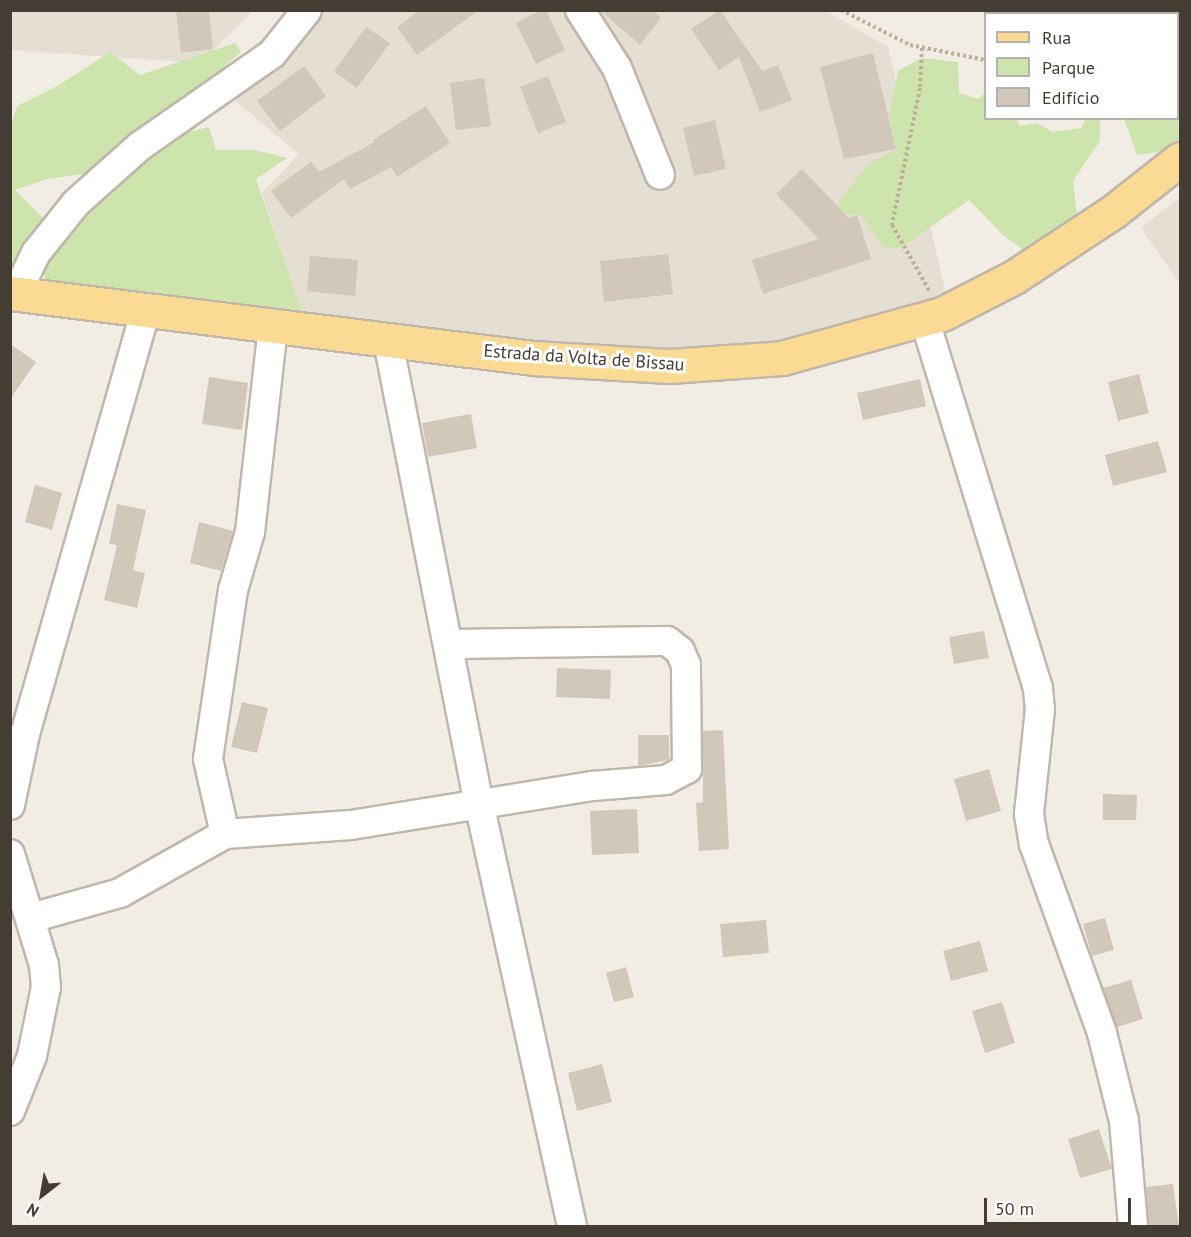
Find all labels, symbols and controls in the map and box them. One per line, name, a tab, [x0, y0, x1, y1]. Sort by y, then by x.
legend	[984, 12, 1179, 120]
text: Rua	[1042, 26, 1071, 49]
text: Parque	[1042, 56, 1095, 79]
text: Edifício	[1042, 86, 1099, 109]
street label: Estrada da Volta de Bissau	[483, 340, 685, 376]
north arrow	[12, 1165, 72, 1225]
scale bar	[987, 1186, 1134, 1224]
text: 50 m	[995, 1197, 1034, 1220]
text: N	[23, 1199, 42, 1222]

